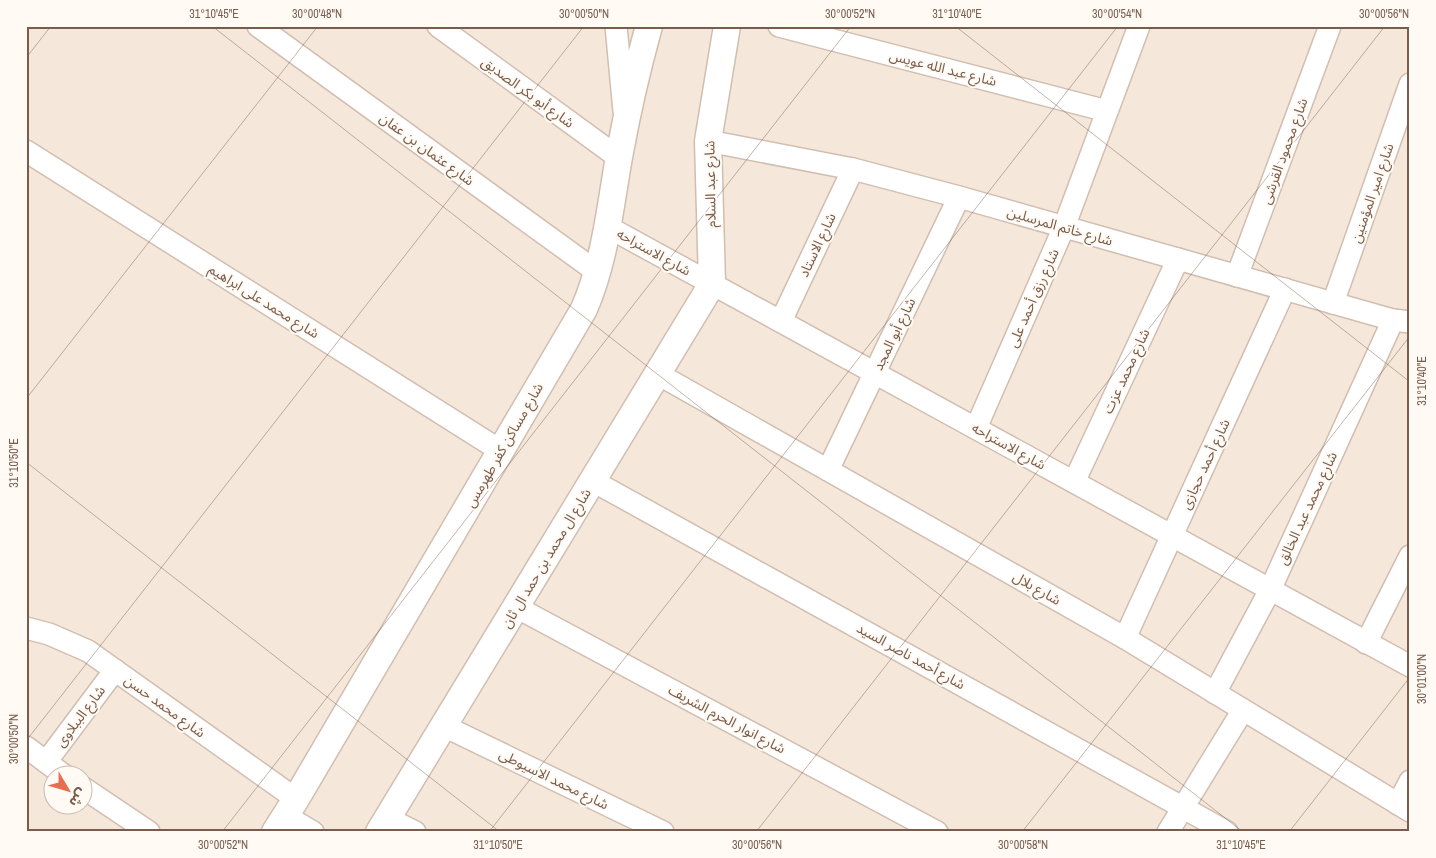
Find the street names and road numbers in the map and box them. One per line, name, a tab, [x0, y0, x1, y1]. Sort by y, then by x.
street label: شارع عبد الله عويس	[887, 46, 998, 92]
street label: شارع أبو بكر الصديق	[477, 52, 578, 133]
street label: شارع محمود القرشى	[1256, 95, 1313, 207]
street label: شارع عثمان بن عفان	[375, 109, 478, 191]
street label: شارع عبد السلام	[700, 140, 722, 228]
street label: شارع امير المؤمنين	[1346, 141, 1399, 246]
street label: شارع خاتم المرسلين	[1005, 202, 1115, 252]
street label: شارع الاستاد	[794, 210, 842, 281]
street label: شارع الاستراحه	[613, 224, 694, 281]
street label: شارع رزق أحمد على	[1003, 246, 1065, 351]
street label: شارع محمد على ابراهيم	[204, 260, 323, 344]
street label: شارع أبو المجد	[869, 295, 921, 374]
street label: شارع محمد عزت	[1098, 326, 1155, 417]
street label: شارع مساكن كفر طهرمس	[461, 379, 549, 512]
street label: شارع أحمد حجازى	[1176, 416, 1236, 513]
street label: شارع الاستراحه	[968, 418, 1049, 475]
street label: شارع محمد عبد الخالق	[1273, 448, 1343, 568]
street label: شارع ال محمد بن حمد ال ثان	[497, 485, 597, 632]
street label: شارع بلال	[1009, 567, 1064, 611]
street label: شارع أحمد ناصر السيد	[853, 619, 969, 695]
street label: شارع محمد حسن	[120, 671, 209, 743]
street label: شارع انوار الحرم الشريف	[664, 680, 789, 759]
street label: شارع الببلاوى	[51, 682, 111, 752]
street label: شارع محمد الاسيوطى	[495, 745, 612, 815]

